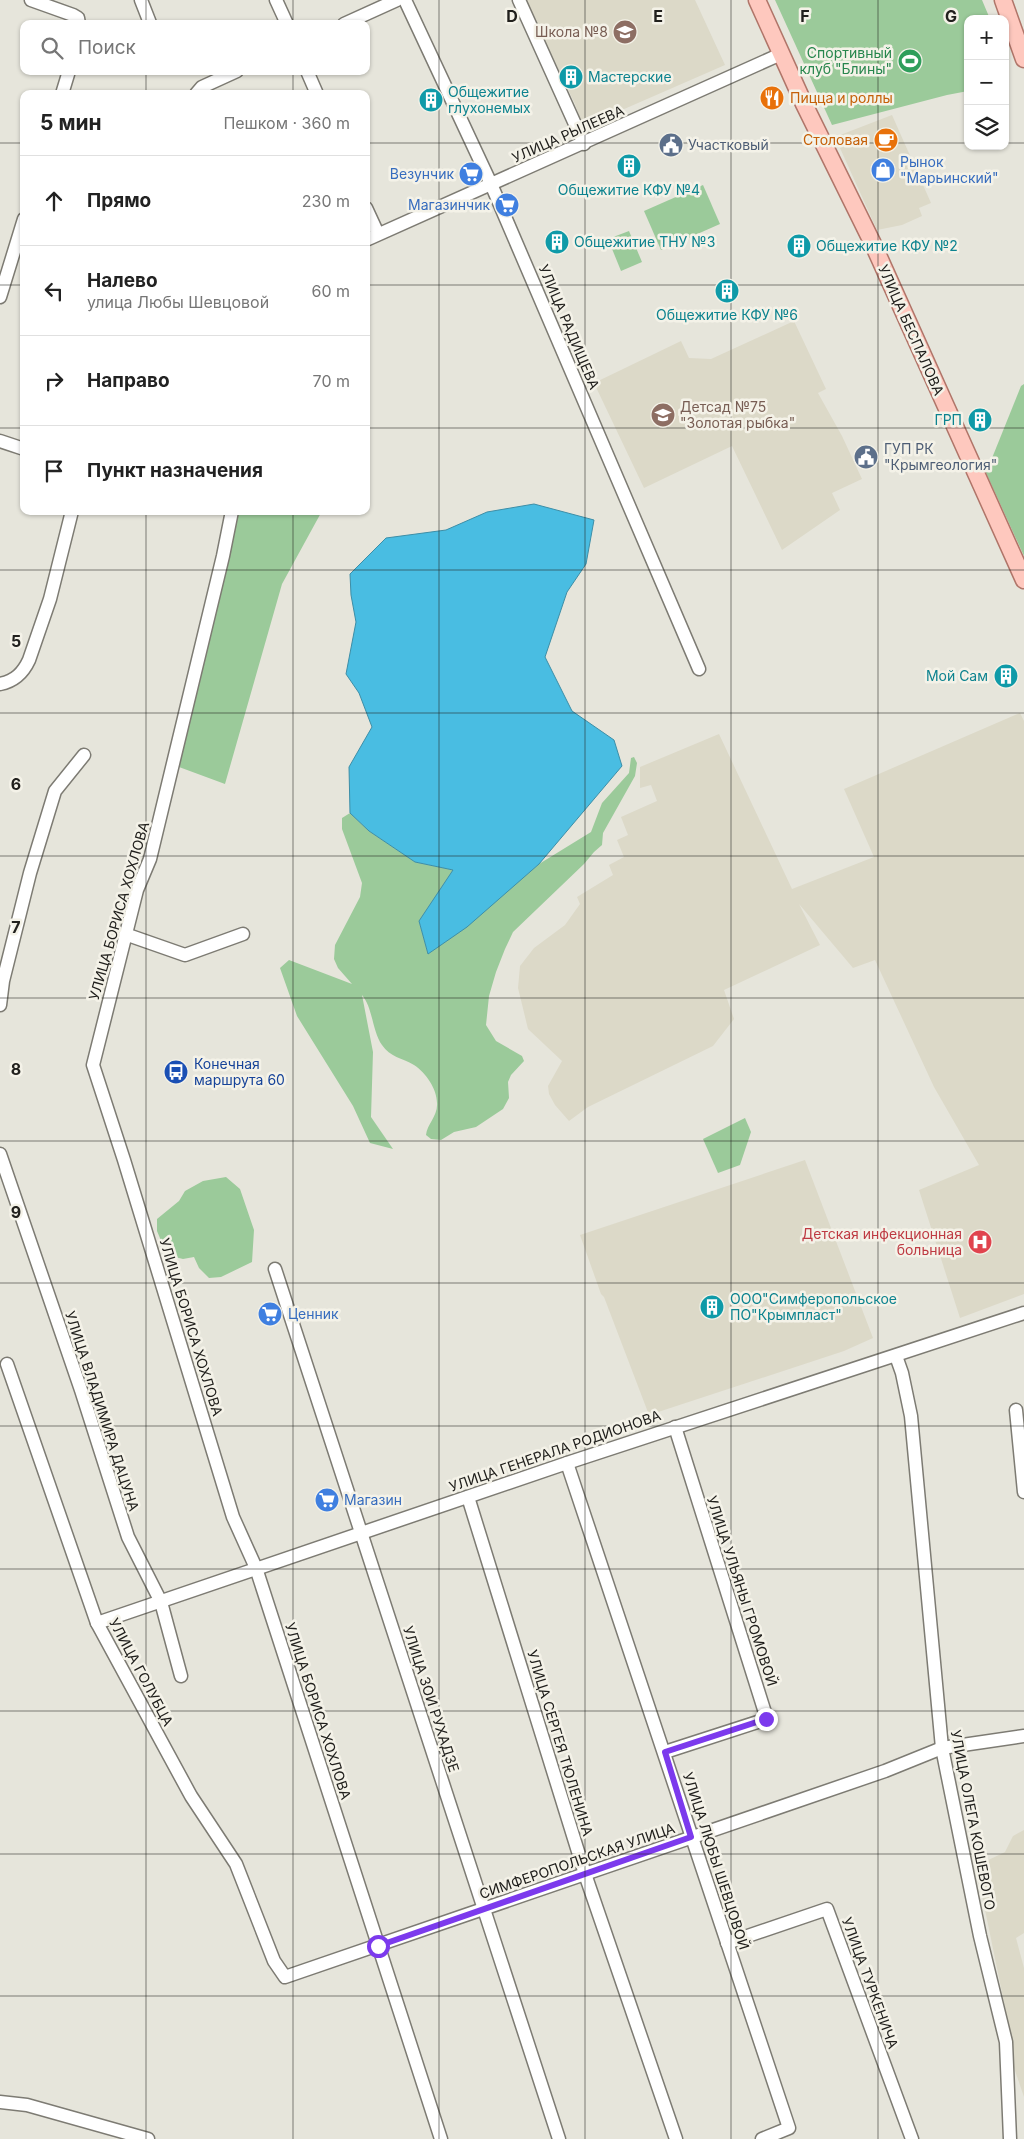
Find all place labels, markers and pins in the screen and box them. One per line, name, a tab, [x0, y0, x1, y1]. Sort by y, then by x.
school or university icon: Школа №8	[612, 19, 638, 45]
place label: Школа №8	[535, 23, 608, 40]
place label: Спортивный клуб "Блины"	[799, 44, 892, 77]
sports icon: Спортивный клуб "Блины"	[897, 48, 923, 74]
building icon: Мастерские	[558, 64, 584, 90]
place label: Мастерские	[588, 68, 672, 85]
place label: Общежитие глухонемых	[448, 83, 531, 116]
restaurant icon: Пицца и роллы	[759, 85, 785, 111]
building icon: Общежитие глухонемых	[418, 87, 444, 113]
place label: Пицца и роллы	[790, 89, 893, 106]
cafe icon: Столовая	[873, 127, 899, 153]
place label: Столовая	[803, 131, 868, 148]
public building icon: Участковый	[658, 132, 684, 158]
place label: Участковый	[688, 136, 769, 153]
building icon: Общежитие КФУ №4	[616, 153, 642, 179]
place label: Рынок "Марьинский"	[900, 153, 999, 186]
shop icon: Рынок "Марьинский"	[870, 157, 896, 183]
supermarket icon: Везунчик	[458, 161, 484, 187]
place label: Везунчик	[390, 165, 454, 182]
place label: Общежитие КФУ №4	[558, 181, 700, 198]
supermarket icon: Магазинчик	[494, 192, 520, 218]
place label: Магазинчик	[408, 196, 490, 213]
building icon: Общежитие ТНУ №3	[544, 229, 570, 255]
place label: Общежитие ТНУ №3	[574, 233, 715, 250]
building icon: Общежитие КФУ №2	[786, 233, 812, 259]
place label: Общежитие КФУ №2	[816, 237, 958, 254]
building icon: Общежитие КФУ №6	[714, 278, 740, 304]
place label: Общежитие КФУ №6	[656, 306, 798, 323]
place label: Детсад №75 "Золотая рыбка"	[680, 398, 795, 431]
school or university icon: Детсад №75 "Золотая рыбка"	[650, 402, 676, 428]
building icon: ГРП	[967, 407, 993, 433]
place label: ГРП	[935, 411, 962, 428]
place label: ГУП РК "Крымгеология"	[884, 440, 997, 473]
public building icon: ГУП РК "Крымгеология"	[853, 444, 879, 470]
building icon: Мой Сам	[993, 663, 1019, 689]
place label: Мой Сам	[926, 667, 988, 684]
place label: Конечная маршрута 60	[194, 1055, 285, 1088]
bus stop icon: Конечная маршрута 60	[163, 1059, 189, 1085]
place label: Детская инфекционная больница	[802, 1225, 962, 1258]
hospital icon: Детская инфекционная больница	[967, 1229, 993, 1255]
place label: ООО"Симферопольское ПО"Крымпласт"	[730, 1290, 897, 1323]
building icon: ООО"Симферопольское ПО"Крымпласт"	[699, 1294, 725, 1320]
supermarket icon: Ценник	[257, 1301, 283, 1327]
place label: Ценник	[288, 1305, 339, 1322]
supermarket icon: Магазин	[314, 1487, 340, 1513]
place label: Магазин	[344, 1491, 402, 1508]

